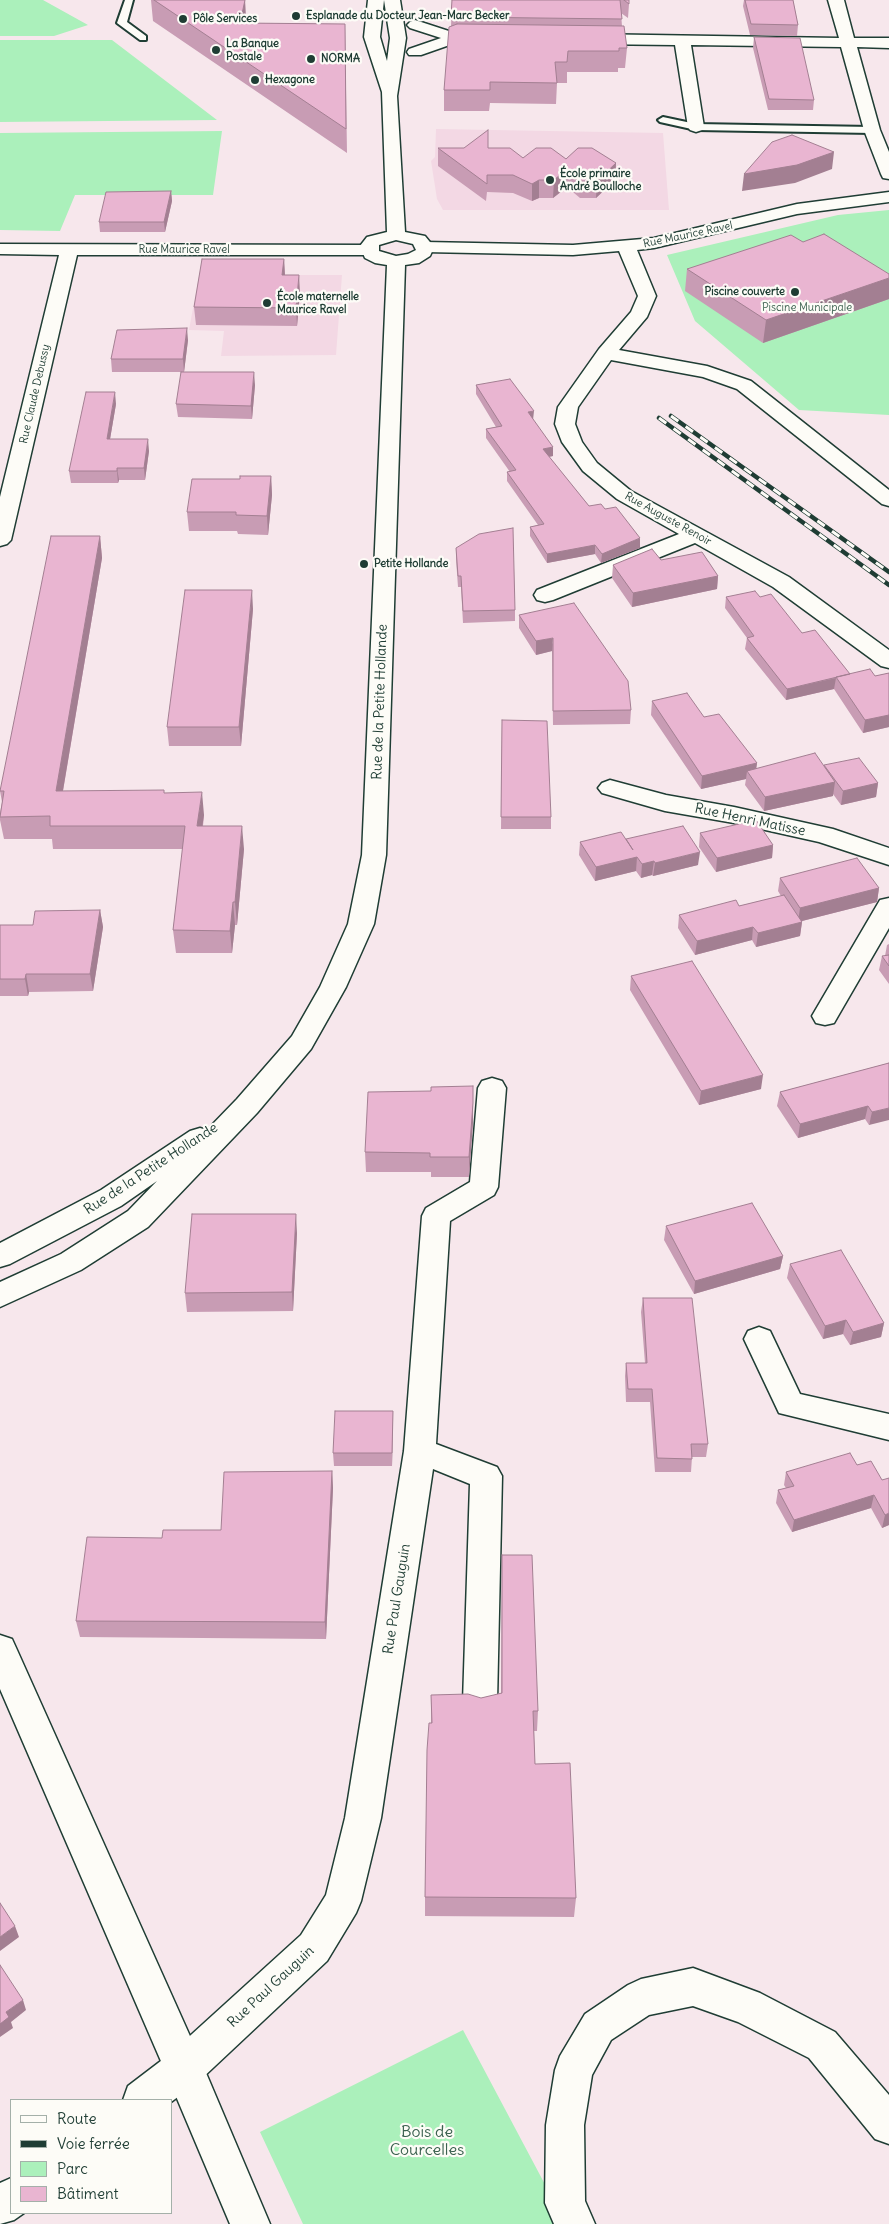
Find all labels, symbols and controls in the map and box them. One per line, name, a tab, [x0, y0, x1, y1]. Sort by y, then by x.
place label: Esplanade du Docteur Jean-Marc Becker	[306, 9, 509, 23]
marker: Esplanade du Docteur Jean-Marc Becker	[290, 10, 302, 22]
place label: Pôle Services	[193, 12, 257, 26]
marker: Pôle Services	[177, 13, 189, 25]
place label: La Banque Postale	[226, 37, 279, 63]
marker: La Banque Postale	[210, 44, 222, 56]
place label: NORMA	[321, 52, 360, 66]
marker: NORMA	[305, 53, 317, 65]
place label: Hexagone	[265, 73, 315, 87]
marker: Hexagone	[249, 74, 261, 86]
place label: École primaire André Boulloche	[560, 167, 641, 193]
marker: École primaire André Boulloche	[544, 174, 556, 186]
street label: Rue Maurice Ravel	[642, 219, 734, 251]
street label: Rue Maurice Ravel	[138, 243, 230, 257]
place label: Piscine couverte	[705, 285, 785, 299]
marker: Piscine couverte	[789, 286, 801, 298]
place label: École maternelle Maurice Ravel	[277, 290, 359, 316]
marker: École maternelle Maurice Ravel	[261, 297, 273, 309]
park label: Piscine Municipale	[762, 301, 852, 315]
street label: Rue Claude Debussy	[17, 343, 53, 445]
street label: Rue Auguste Renoir	[622, 490, 714, 548]
place label: Petite Hollande	[374, 557, 448, 571]
marker: Petite Hollande	[358, 558, 370, 570]
street label: Rue de la Petite Hollande	[369, 624, 391, 780]
street label: Rue Henri Matisse	[693, 800, 807, 840]
street label: Rue de la Petite Hollande	[81, 1119, 221, 1219]
street label: Rue Paul Gauguin	[380, 1542, 414, 1656]
street label: Rue Paul Gauguin	[224, 1943, 318, 2031]
legend	[10, 2099, 172, 2214]
text: Route	[57, 2109, 97, 2128]
park label: Bois de Courcelles	[390, 2122, 464, 2160]
text: Voie ferrée	[57, 2134, 130, 2153]
text: Parc	[57, 2159, 88, 2178]
text: Bâtiment	[57, 2184, 119, 2203]

